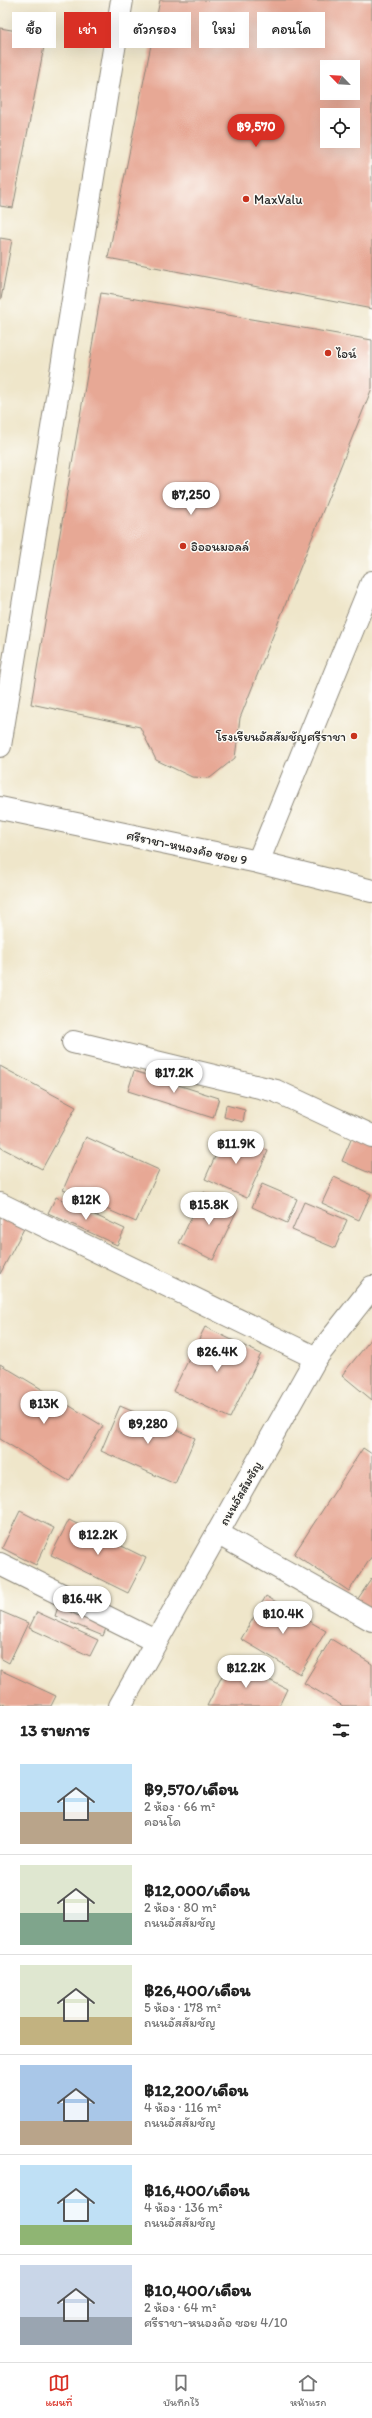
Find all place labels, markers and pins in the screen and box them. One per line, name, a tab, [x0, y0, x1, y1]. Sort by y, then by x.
pin: ฿9,570	[223, 114, 289, 148]
place label: MaxValu	[254, 192, 302, 207]
marker: MaxValu	[241, 194, 251, 204]
place label: ไอน์	[335, 346, 357, 361]
marker: ไอน์	[323, 348, 333, 358]
pin: ฿7,250	[158, 482, 224, 516]
place label: อิออนมอลล์	[191, 539, 249, 554]
marker: อิออนมอลล์	[178, 541, 188, 551]
place label: โรงเรียนอัสสัมชัญศรีราชา	[215, 729, 346, 744]
marker: โรงเรียนอัสสัมชัญศรีราชา	[349, 731, 359, 741]
pin: ฿17.2K	[141, 1060, 207, 1094]
pin: ฿11.9K	[203, 1131, 269, 1165]
pin: ฿12K	[62, 1187, 110, 1221]
pin: ฿15.8K	[176, 1192, 242, 1226]
pin: ฿26.4K	[184, 1339, 250, 1373]
pin: ฿13K	[20, 1391, 68, 1425]
pin: ฿9,280	[115, 1411, 181, 1445]
pin: ฿12.2K	[65, 1522, 131, 1556]
pin: ฿16.4K	[49, 1586, 115, 1620]
pin: ฿10.4K	[250, 1601, 316, 1635]
pin: ฿12.2K	[213, 1655, 279, 1689]

